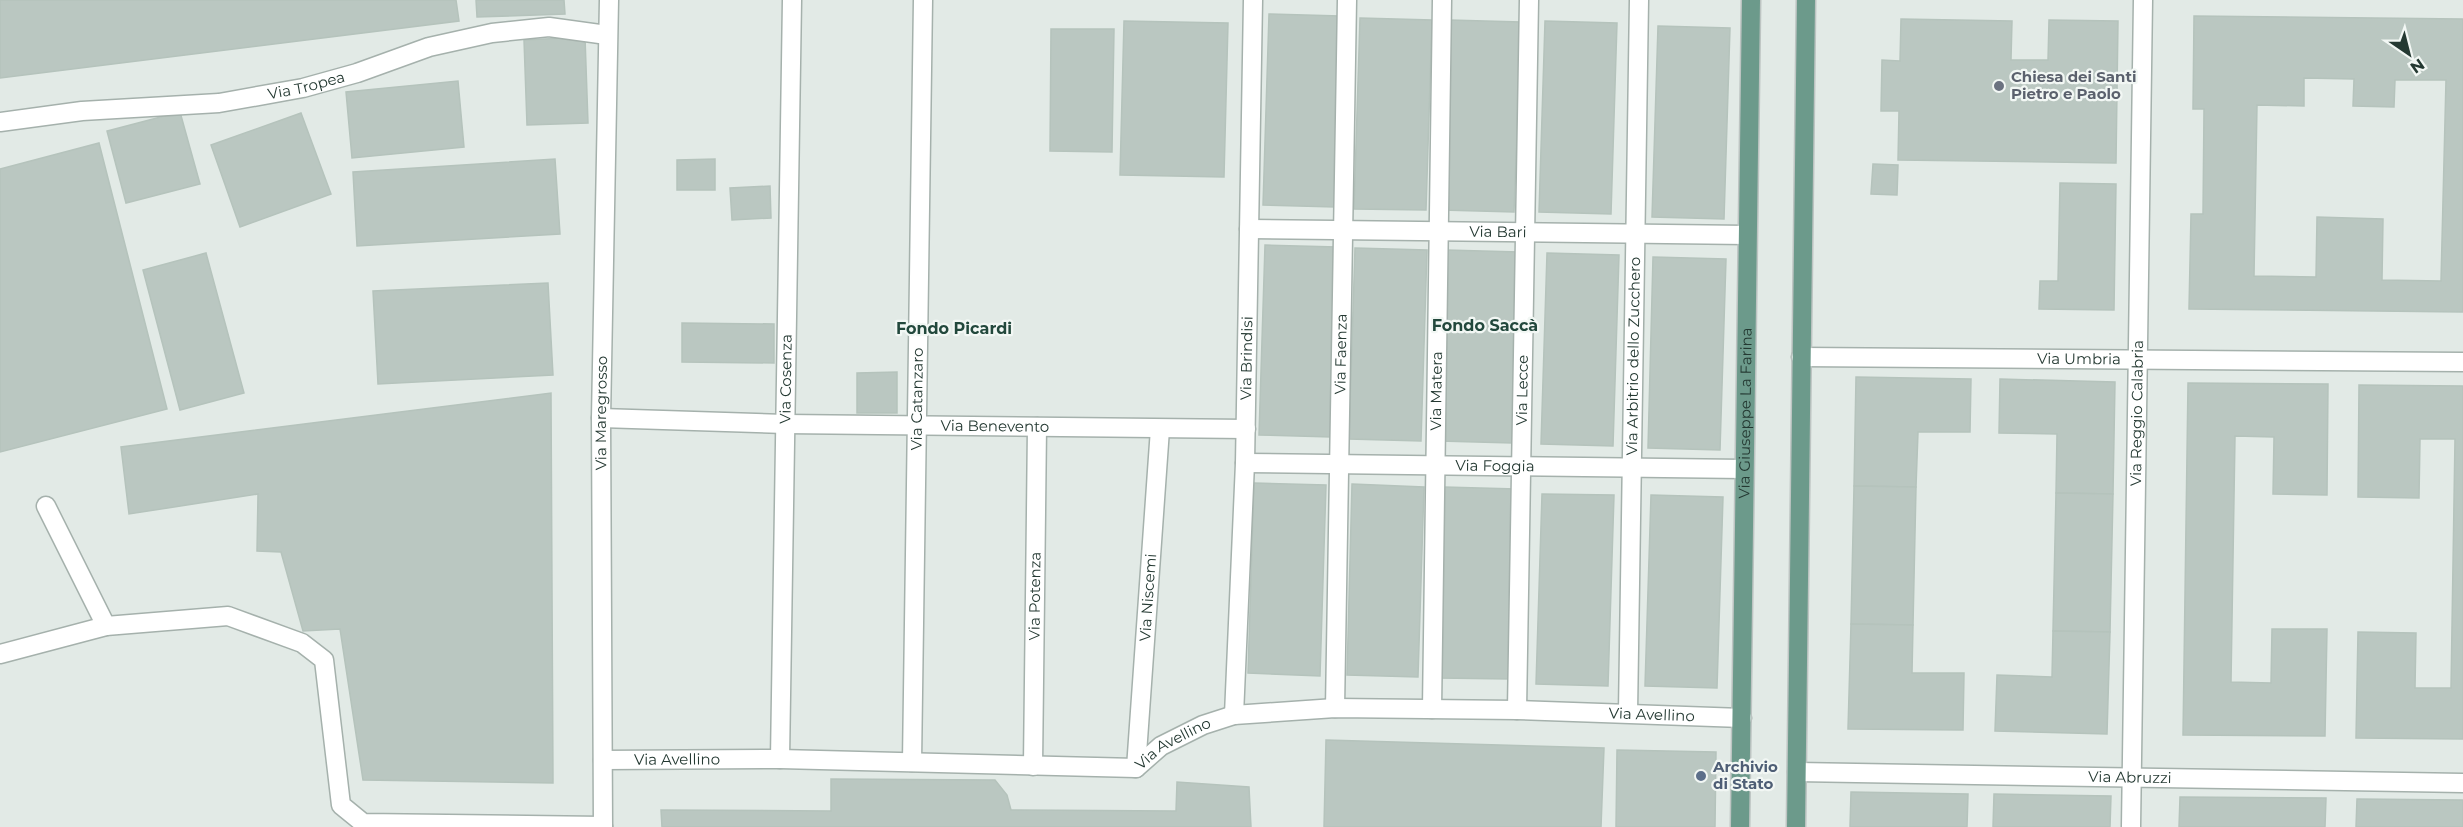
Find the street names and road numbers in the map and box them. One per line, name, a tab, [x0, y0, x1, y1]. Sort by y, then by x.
street label: Via Tropea	[266, 67, 347, 103]
street label: Via Bari	[1469, 222, 1527, 241]
street label: Via Arbitrio dello Zucchero	[1622, 257, 1644, 456]
street label: Via Faenza	[1330, 313, 1351, 395]
street label: Via Brindisi	[1236, 316, 1257, 400]
street label: Via Giuseppe La Farina	[1734, 327, 1756, 499]
street label: Via Cosenza	[775, 334, 796, 424]
street label: Via Reggio Calabria	[2126, 340, 2147, 486]
street label: Via Catanzaro	[906, 347, 927, 451]
street label: Via Umbria	[2037, 349, 2121, 368]
street label: Via Matera	[1426, 351, 1446, 431]
street label: Via Maregrosso	[591, 355, 611, 470]
street label: Via Lecce	[1512, 355, 1532, 425]
street label: Via Benevento	[940, 416, 1049, 436]
street label: Via Foggia	[1455, 456, 1535, 475]
street label: Via Potenza	[1024, 552, 1045, 640]
street label: Via Niscemi	[1135, 553, 1160, 642]
street label: Via Avellino	[1608, 703, 1695, 725]
street label: Via Avellino	[1131, 713, 1213, 774]
street label: Via Avellino	[634, 749, 720, 769]
street label: Via Abruzzi	[2088, 767, 2172, 787]

